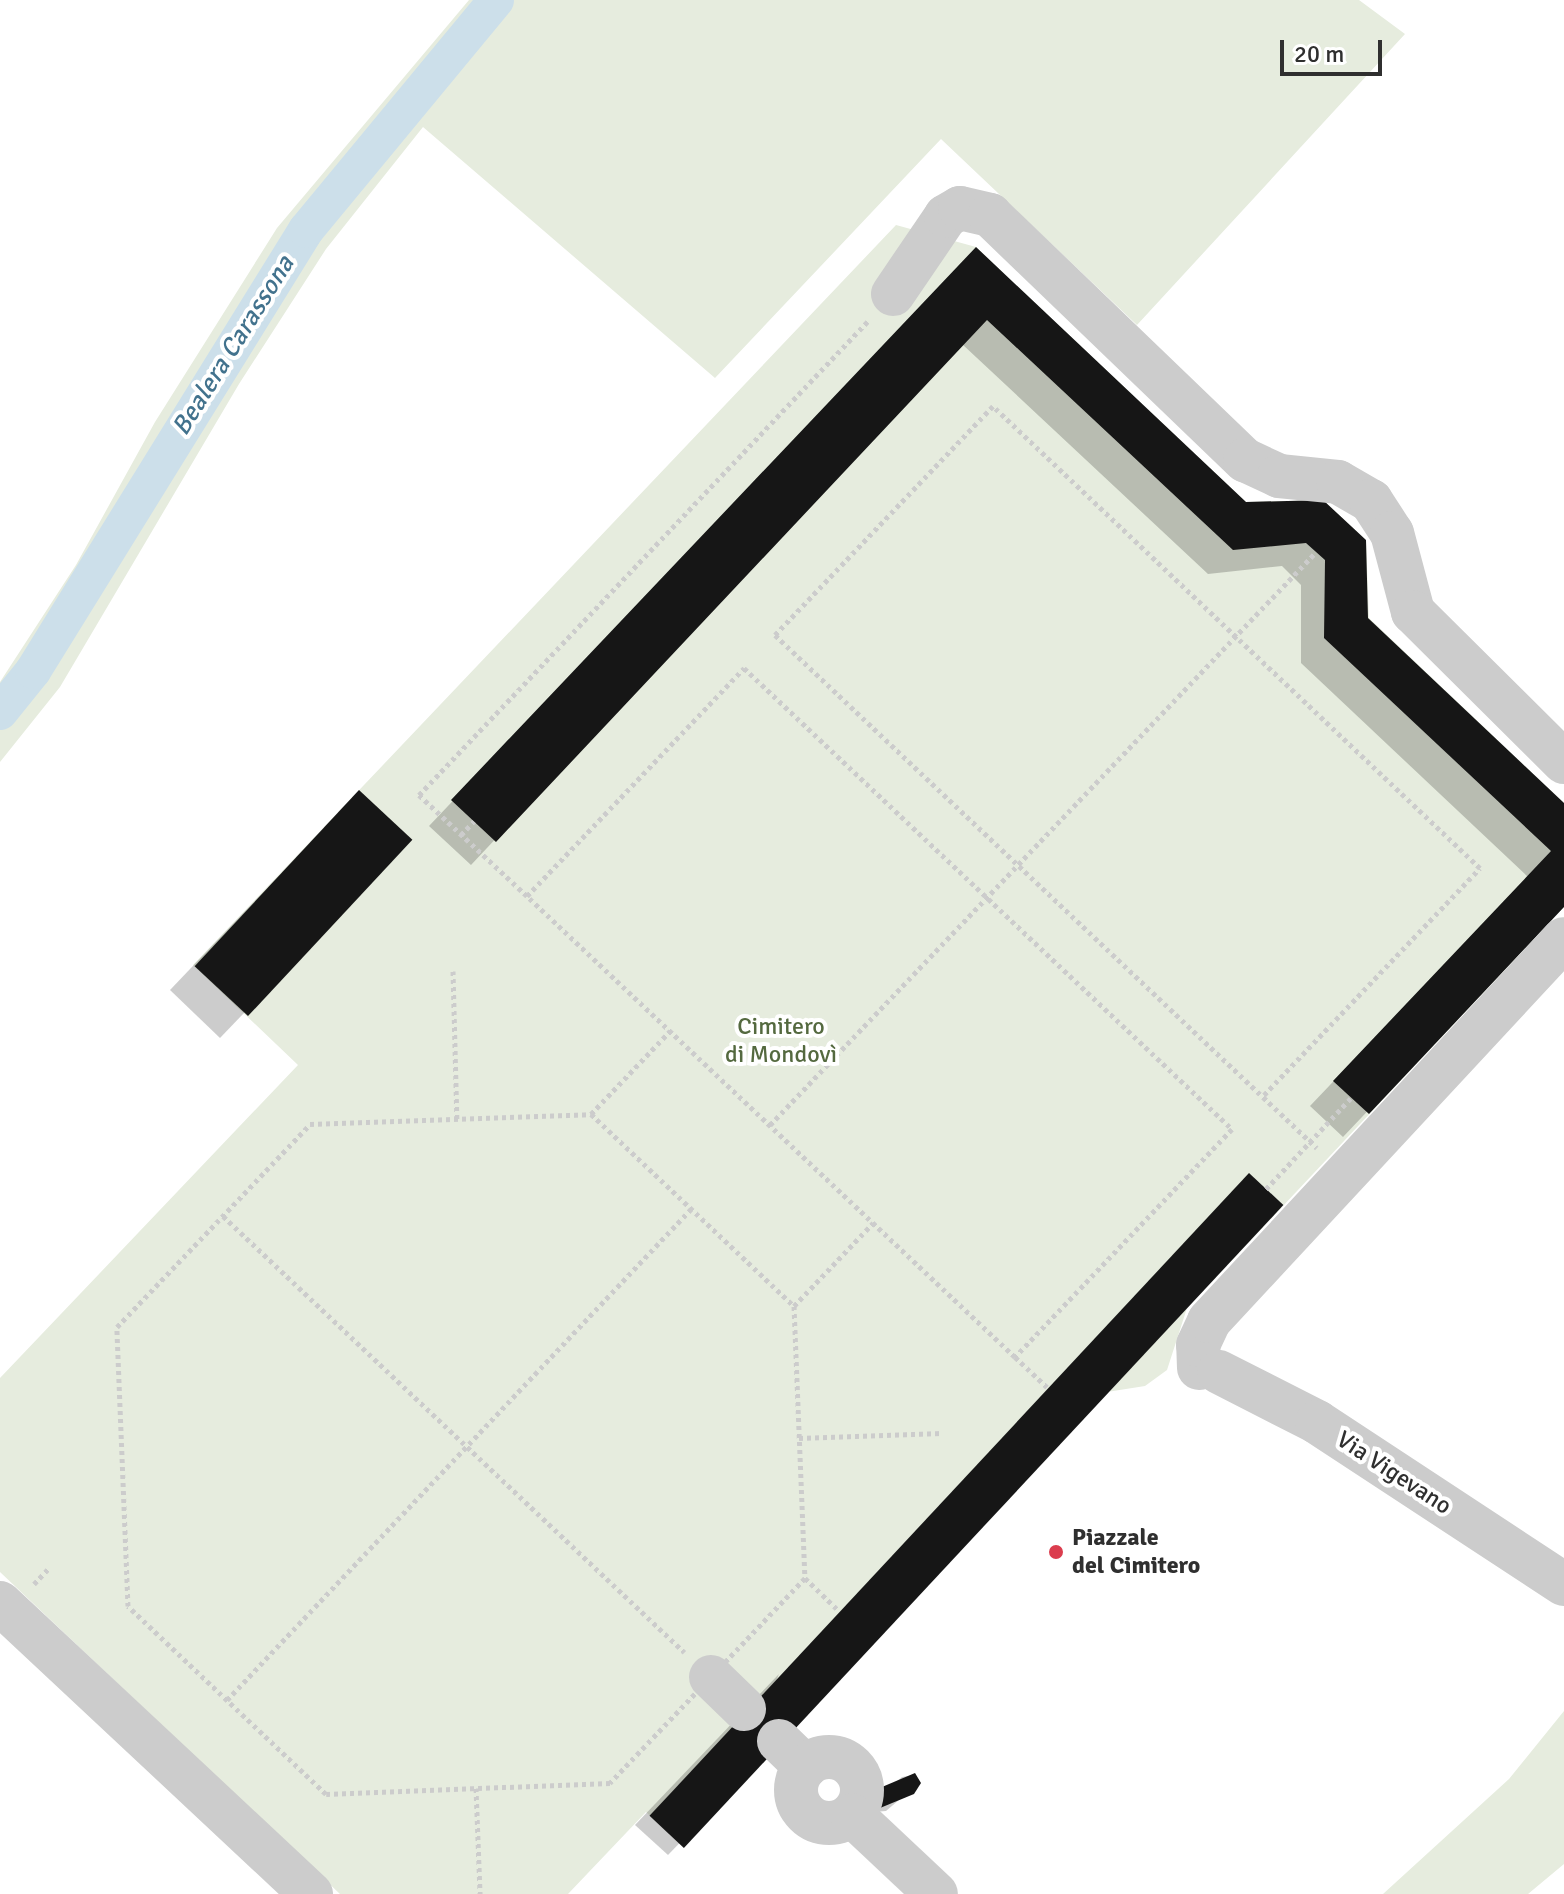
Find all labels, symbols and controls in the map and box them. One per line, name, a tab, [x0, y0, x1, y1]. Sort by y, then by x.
scale bar	[1284, 24, 1386, 74]
text: 20 m	[1294, 39, 1344, 69]
water label: Bealera Carassona	[166, 251, 302, 441]
park label: Cimitero di Mondovì	[725, 1013, 837, 1069]
street label: Via Vigevano	[1331, 1425, 1457, 1521]
place label: Piazzale del Cimitero	[1072, 1524, 1200, 1580]
marker: Piazzale del Cimitero	[1047, 1543, 1065, 1561]

